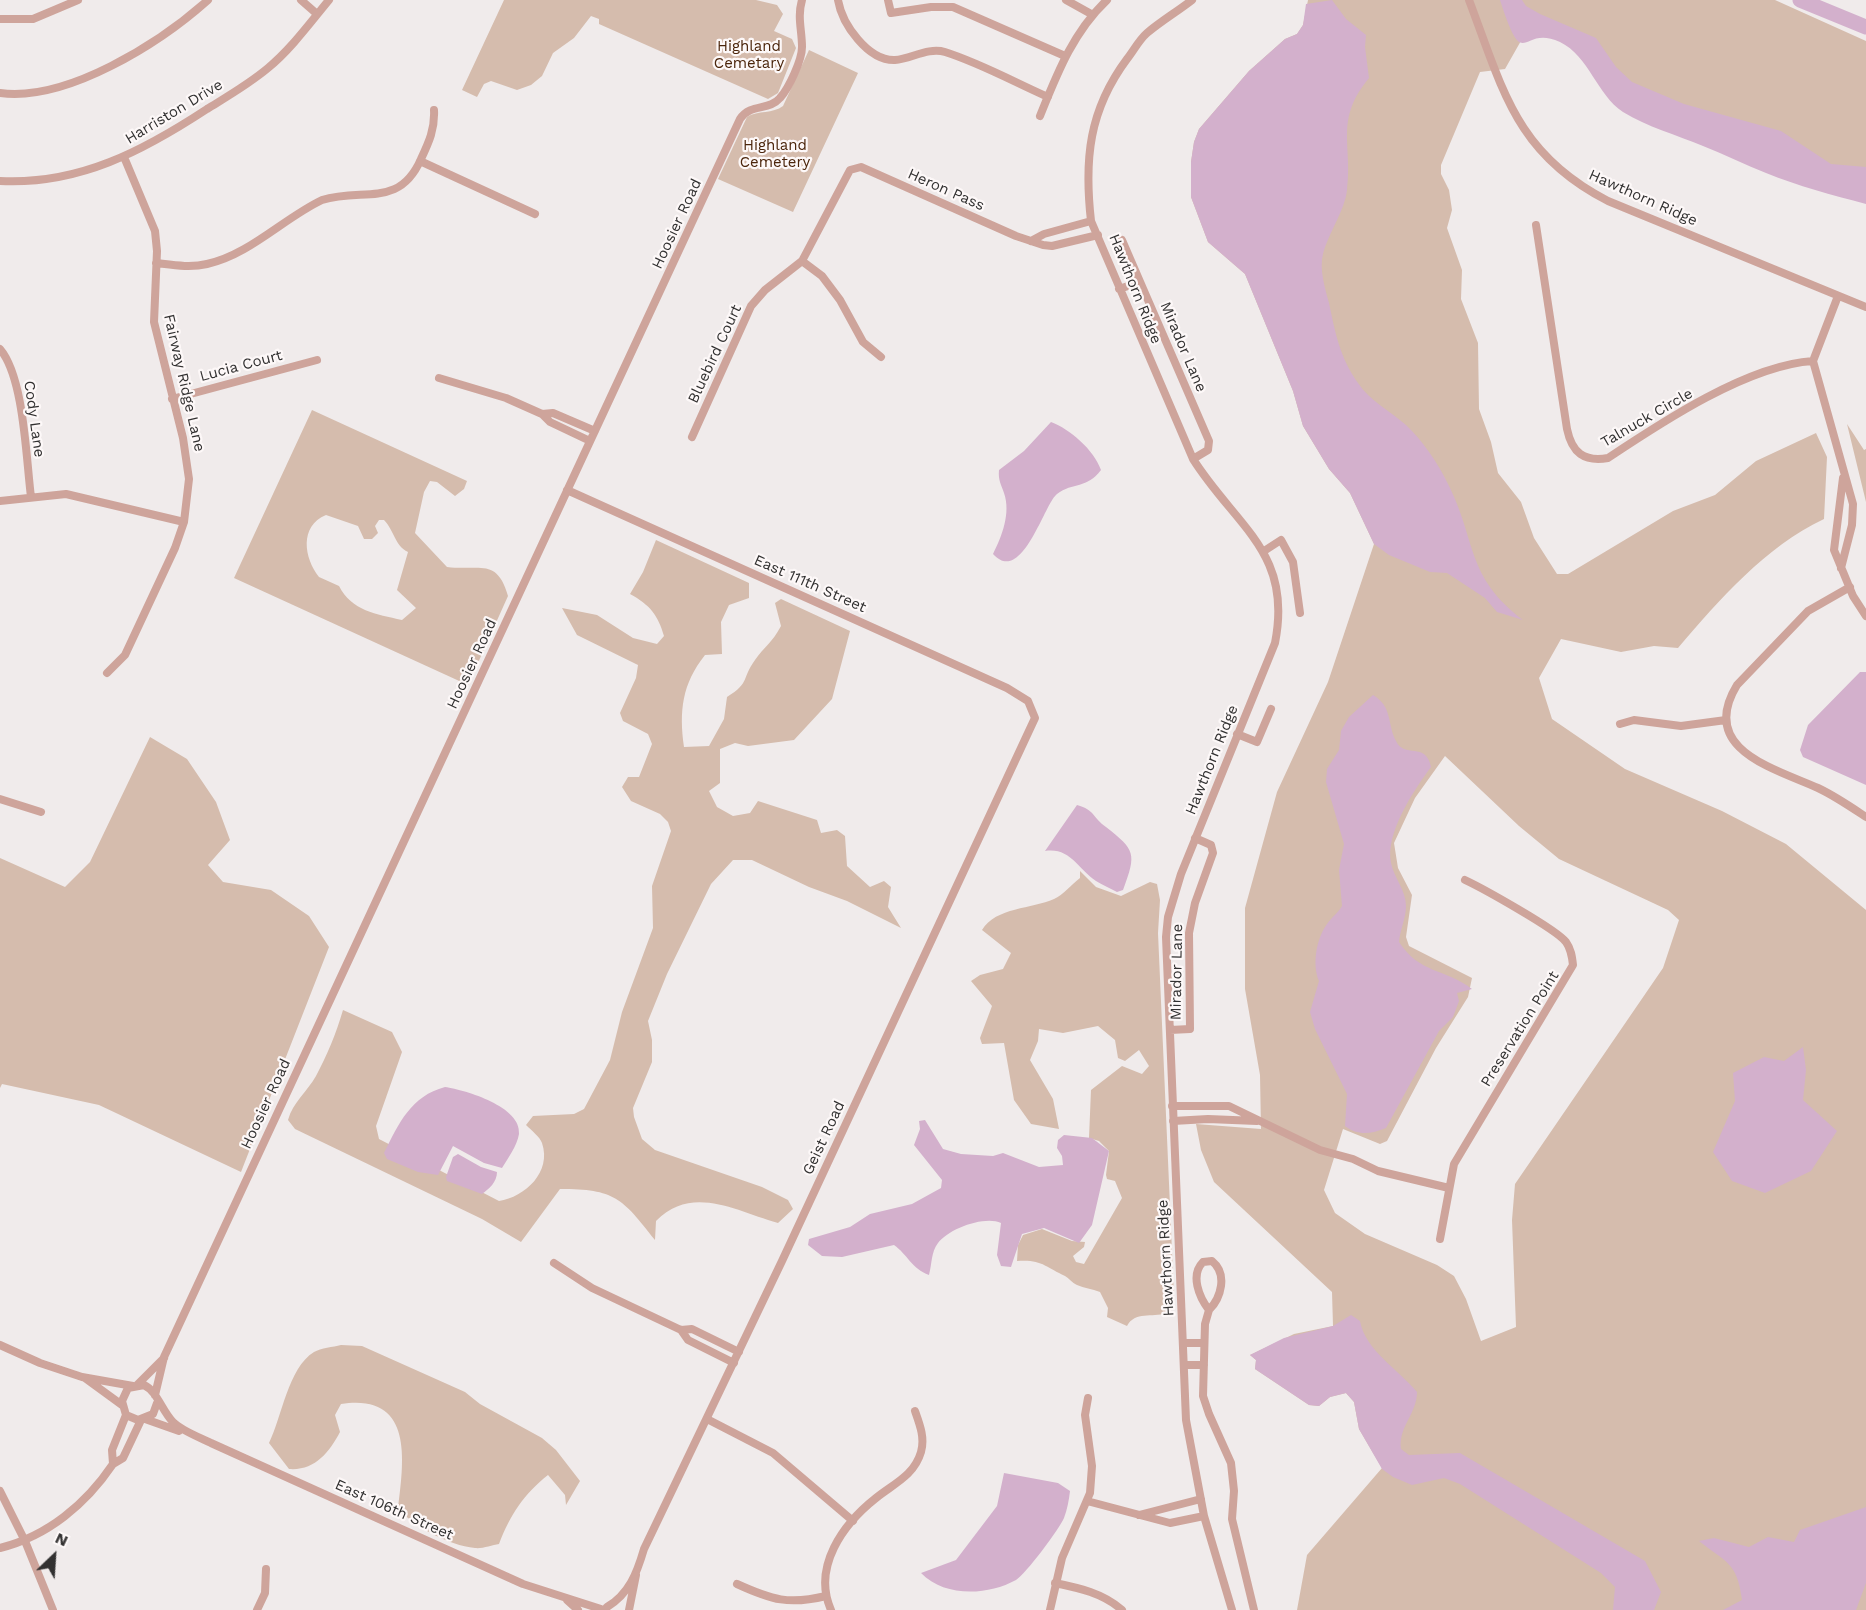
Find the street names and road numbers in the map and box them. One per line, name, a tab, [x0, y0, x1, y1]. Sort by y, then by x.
street label: Harriston Drive	[122, 76, 226, 148]
street label: Heron Pass	[905, 165, 987, 215]
street label: Hawthorn Ridge	[1586, 166, 1700, 230]
street label: Hoosier Road	[648, 176, 706, 272]
street label: Hawthorn Ridge	[1105, 231, 1165, 347]
street label: Mirador Lane	[1156, 299, 1210, 395]
street label: Bluebird Court	[684, 302, 746, 406]
street label: Fairway Ridge Lane	[159, 312, 209, 454]
street label: Lucia Court	[198, 346, 284, 386]
street label: Cody Lane	[20, 380, 48, 458]
street label: Talnuck Circle	[1598, 384, 1696, 452]
street label: East 111th Street	[751, 551, 869, 617]
street label: Hoosier Road	[443, 616, 501, 712]
street label: Hawthorn Ridge	[1182, 702, 1242, 818]
street label: Mirador Lane	[1167, 924, 1187, 1020]
street label: Preservation Point	[1477, 968, 1563, 1090]
street label: Hoosier Road	[237, 1056, 295, 1152]
street label: Geist Road	[799, 1098, 849, 1178]
street label: Hawthorn Ridge	[1154, 1199, 1178, 1317]
street label: East 106th Street	[332, 1476, 456, 1544]

